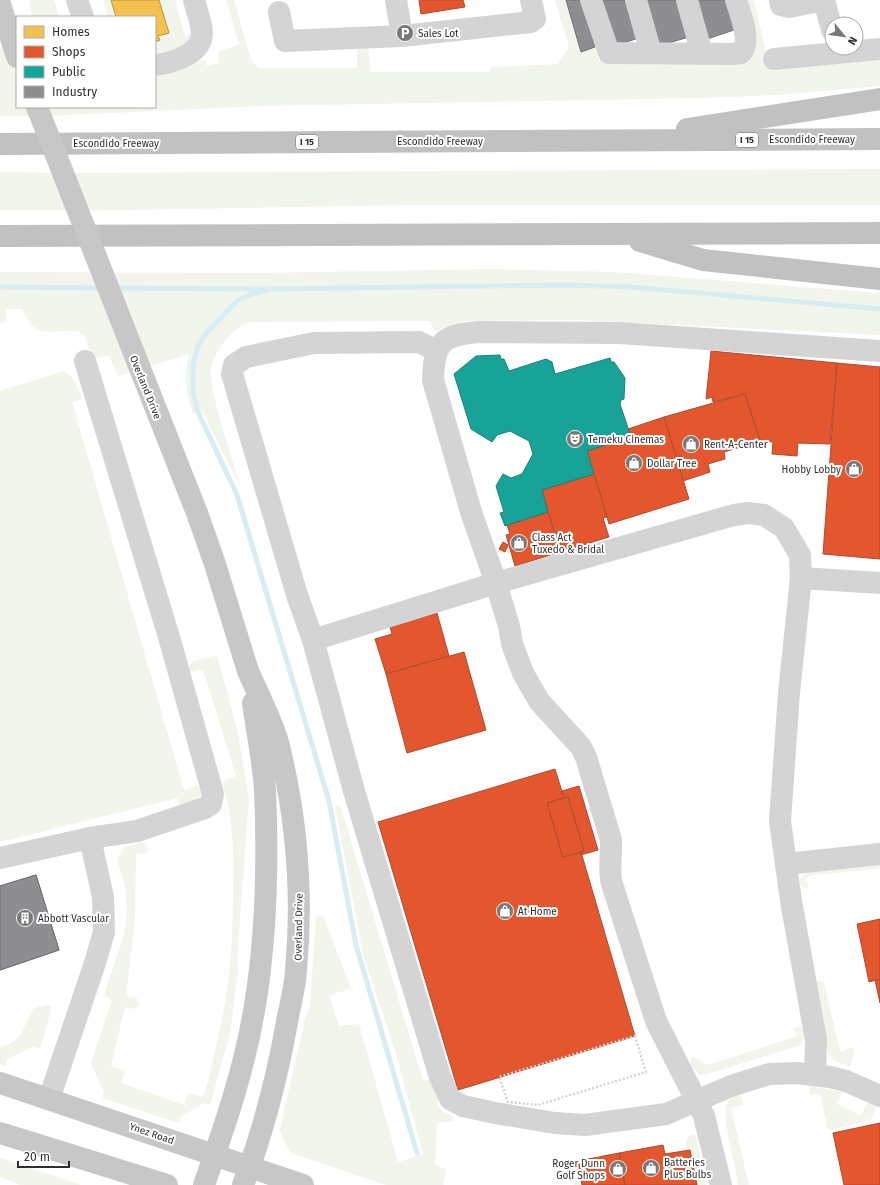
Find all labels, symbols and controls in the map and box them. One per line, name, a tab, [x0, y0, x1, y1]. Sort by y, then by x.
legend	[16, 16, 156, 108]
north arrow	[824, 16, 864, 56]
parking icon: Sales Lot	[395, 23, 415, 43]
text: Homes	[52, 25, 90, 39]
place label: Sales Lot	[418, 28, 459, 40]
text: N	[845, 34, 860, 47]
text: Shops	[52, 45, 86, 59]
text: Public	[52, 65, 86, 79]
text: Industry	[52, 85, 97, 99]
road number: I 15	[736, 133, 758, 147]
street label: Escondido Freeway	[769, 134, 855, 146]
road number: I 15	[296, 135, 318, 149]
street label: Escondido Freeway	[397, 136, 483, 148]
street label: Escondido Freeway	[73, 138, 159, 150]
street label: Overland Drive	[127, 354, 163, 421]
theatre icon: Temeku Cinemas	[565, 429, 585, 449]
place label: Temeku Cinemas	[588, 434, 664, 446]
shop icon: Rent-A-Center	[681, 434, 701, 454]
place label: Rent-A-Center	[704, 439, 768, 451]
shop icon: Dollar Tree	[624, 453, 644, 473]
place label: Dollar Tree	[647, 458, 696, 470]
shop icon: Hobby Lobby	[844, 459, 864, 479]
place label: Hobby Lobby	[782, 464, 841, 476]
place label: Class Act Tuxedo & Bridal	[532, 532, 604, 556]
shop icon: Class Act Tuxedo & Bridal	[509, 533, 529, 553]
street label: Overland Drive	[292, 893, 306, 961]
shop icon: At Home	[495, 901, 515, 921]
place label: At Home	[518, 906, 557, 918]
building icon: Abbott Vascular	[15, 908, 35, 928]
place label: Abbott Vascular	[38, 913, 109, 925]
street label: Ynez Road	[128, 1121, 176, 1147]
scale bar	[18, 1143, 69, 1169]
text: 20 m	[24, 1150, 50, 1164]
place label: Batteries Plus Bulbs	[664, 1157, 712, 1181]
place label: Roger Dunn Golf Shops	[552, 1158, 605, 1182]
shop icon: Batteries Plus Bulbs	[641, 1158, 661, 1178]
shop icon: Roger Dunn Golf Shops	[608, 1159, 628, 1179]

